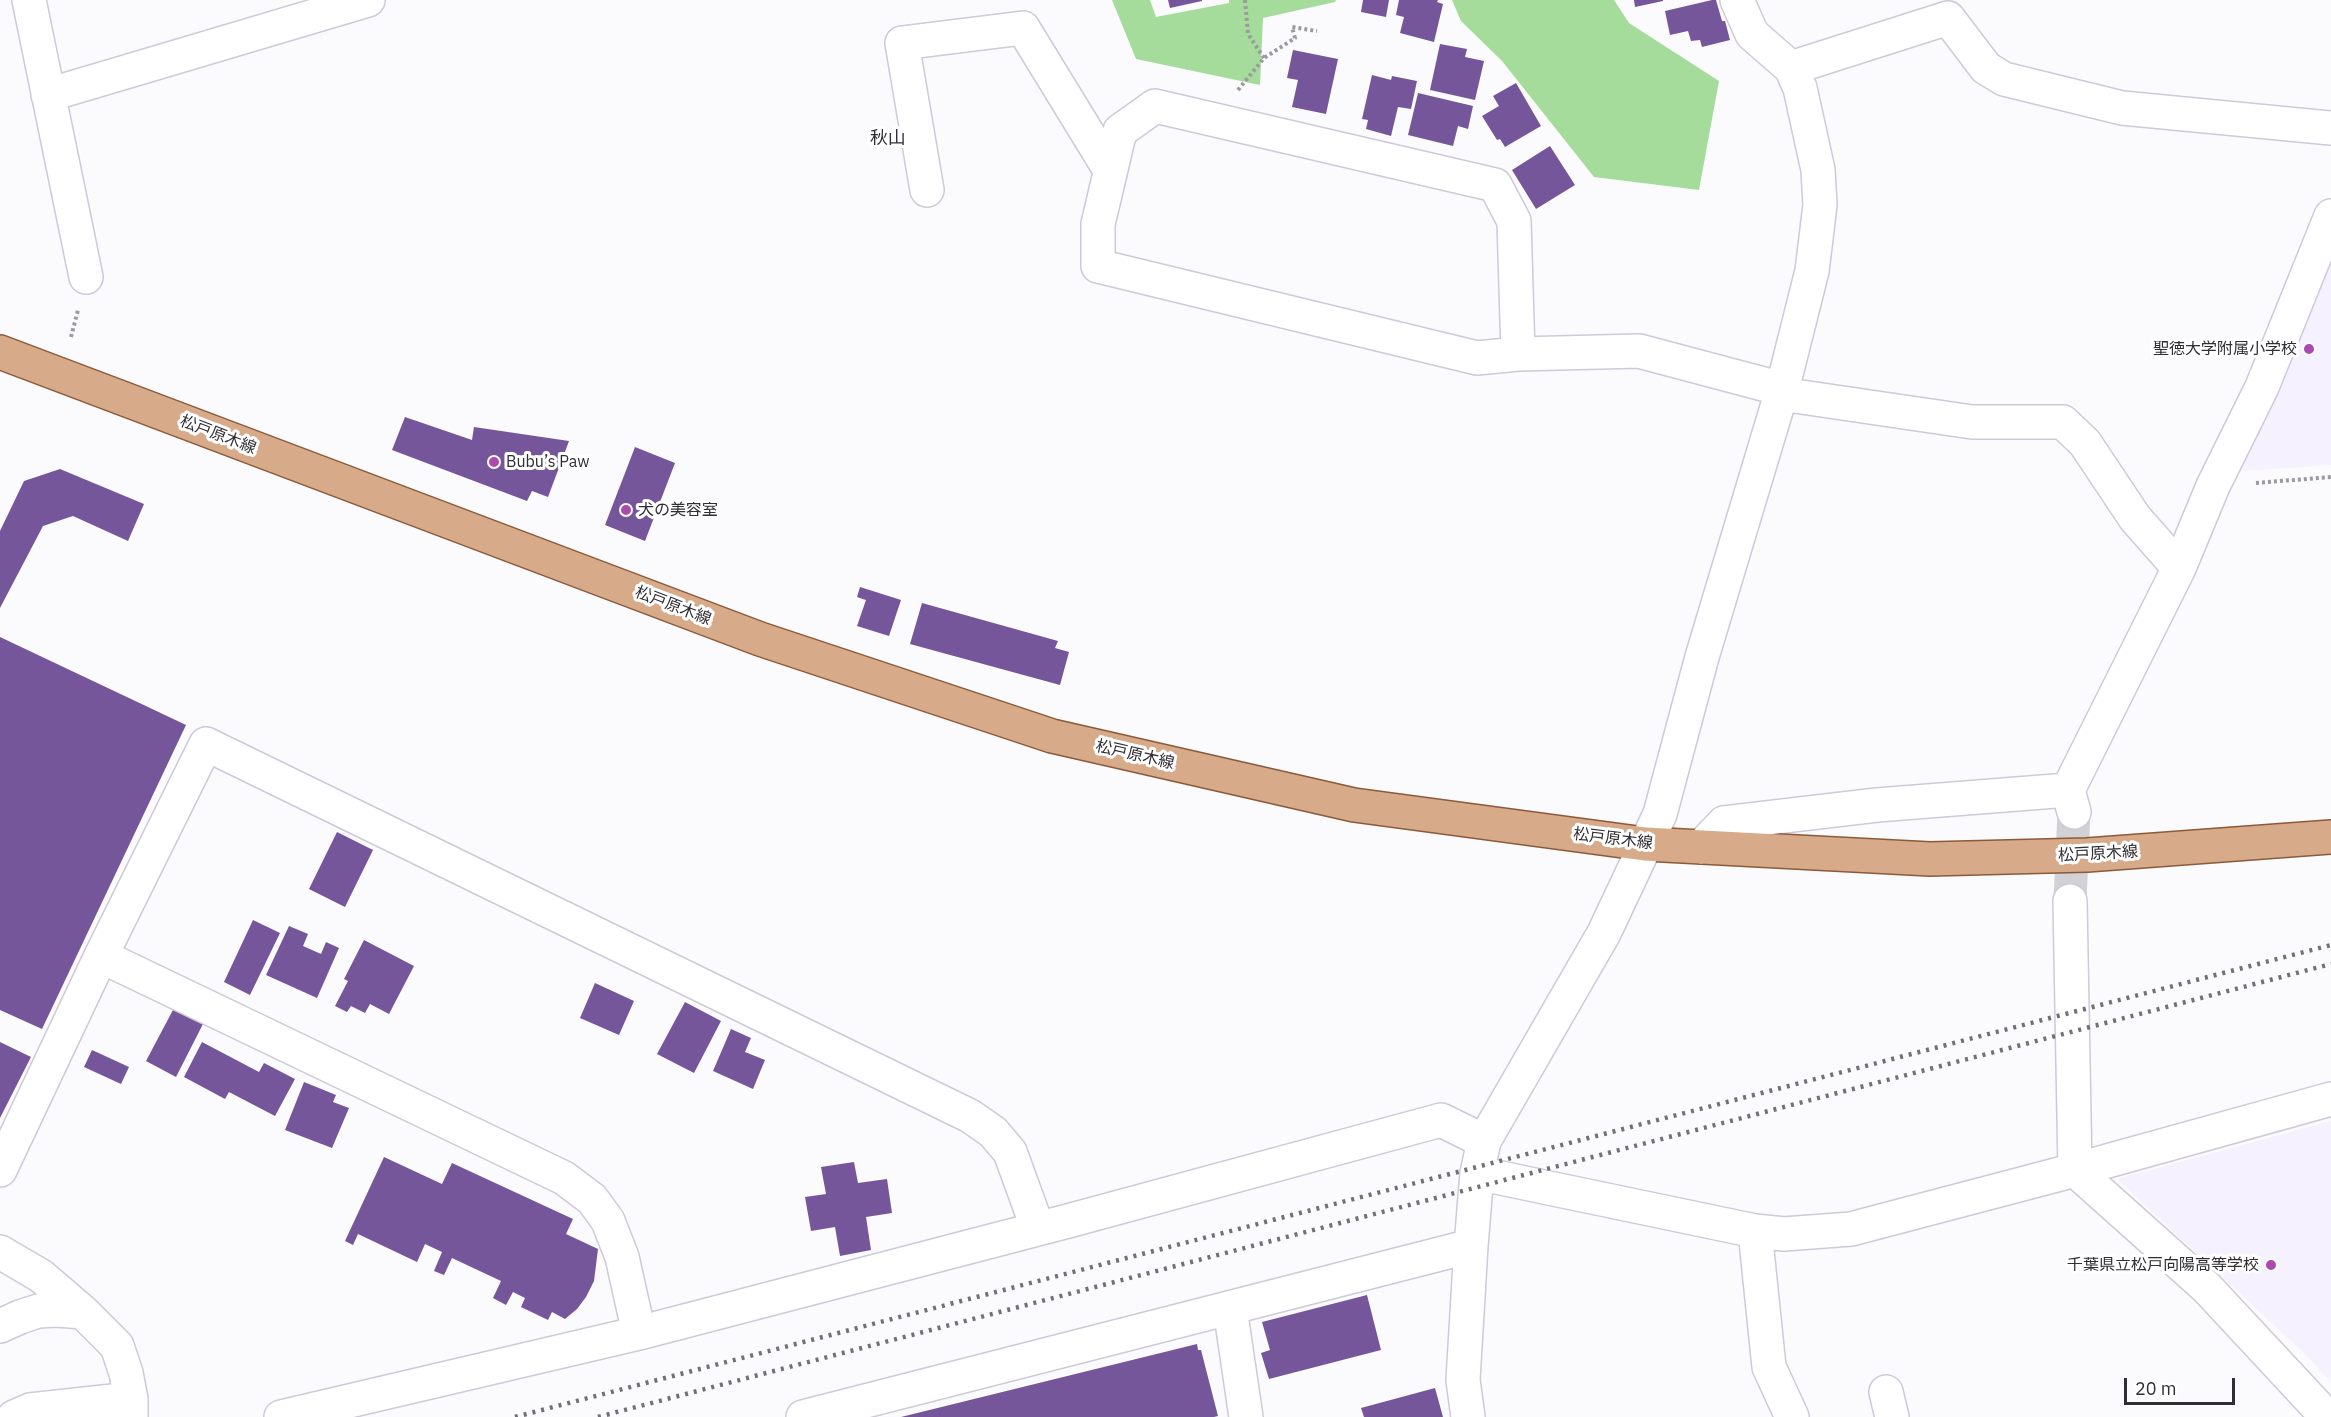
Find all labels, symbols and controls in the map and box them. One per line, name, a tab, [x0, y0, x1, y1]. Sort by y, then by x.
district label: 秋山	[870, 128, 906, 150]
place label: 聖徳大学附属小学校	[2153, 339, 2297, 359]
marker: 聖徳大学附属小学校	[2302, 342, 2316, 356]
street label: 松戸原木線	[177, 412, 259, 458]
place label: Bubu’s Paw	[506, 452, 590, 472]
marker: Bubu’s Paw	[487, 455, 501, 469]
place label: 犬の美容室	[638, 500, 718, 520]
marker: 犬の美容室	[619, 503, 633, 517]
street label: 松戸原木線	[632, 583, 714, 629]
street label: 松戸原木線	[1094, 737, 1176, 773]
street label: 松戸原木線	[1572, 825, 1654, 853]
street label: 松戸原木線	[2058, 842, 2138, 866]
place label: 千葉県立松戸向陽高等学校	[2067, 1255, 2259, 1275]
marker: 千葉県立松戸向陽高等学校	[2264, 1258, 2278, 1272]
scale bar	[2127, 1366, 2238, 1404]
text: 20 m	[2135, 1377, 2177, 1400]

